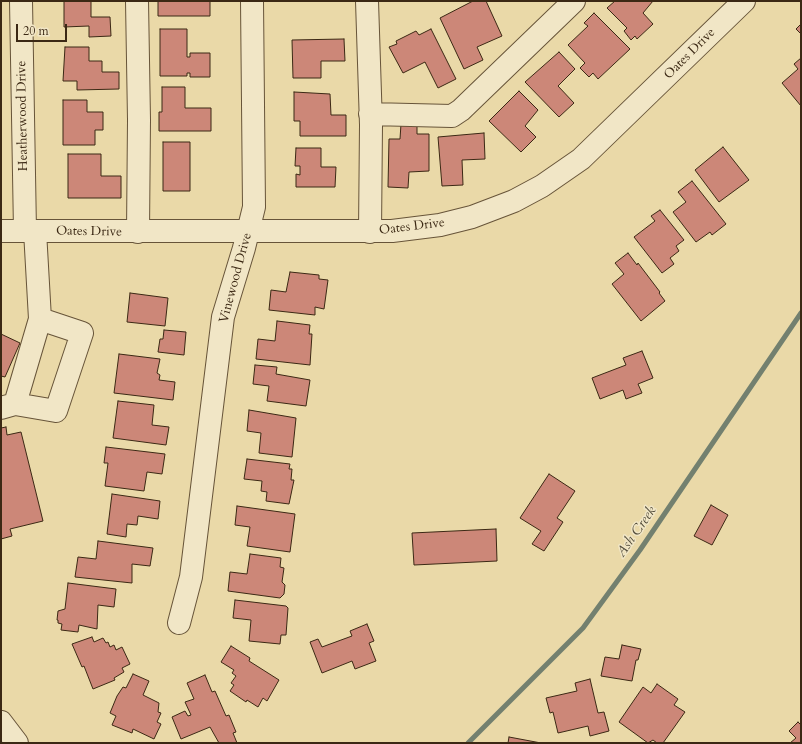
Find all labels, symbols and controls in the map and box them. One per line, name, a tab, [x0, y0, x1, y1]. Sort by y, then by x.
scale bar	[18, 16, 69, 42]
text: 20 m	[23, 23, 49, 39]
street label: Oates Drive	[661, 25, 719, 83]
street label: Heatherwood Drive	[14, 61, 32, 171]
street label: Oates Drive	[378, 215, 446, 239]
street label: Oates Drive	[56, 224, 122, 240]
street label: Vinewood Drive	[216, 231, 256, 325]
water label: Ash Creek	[613, 503, 661, 561]

